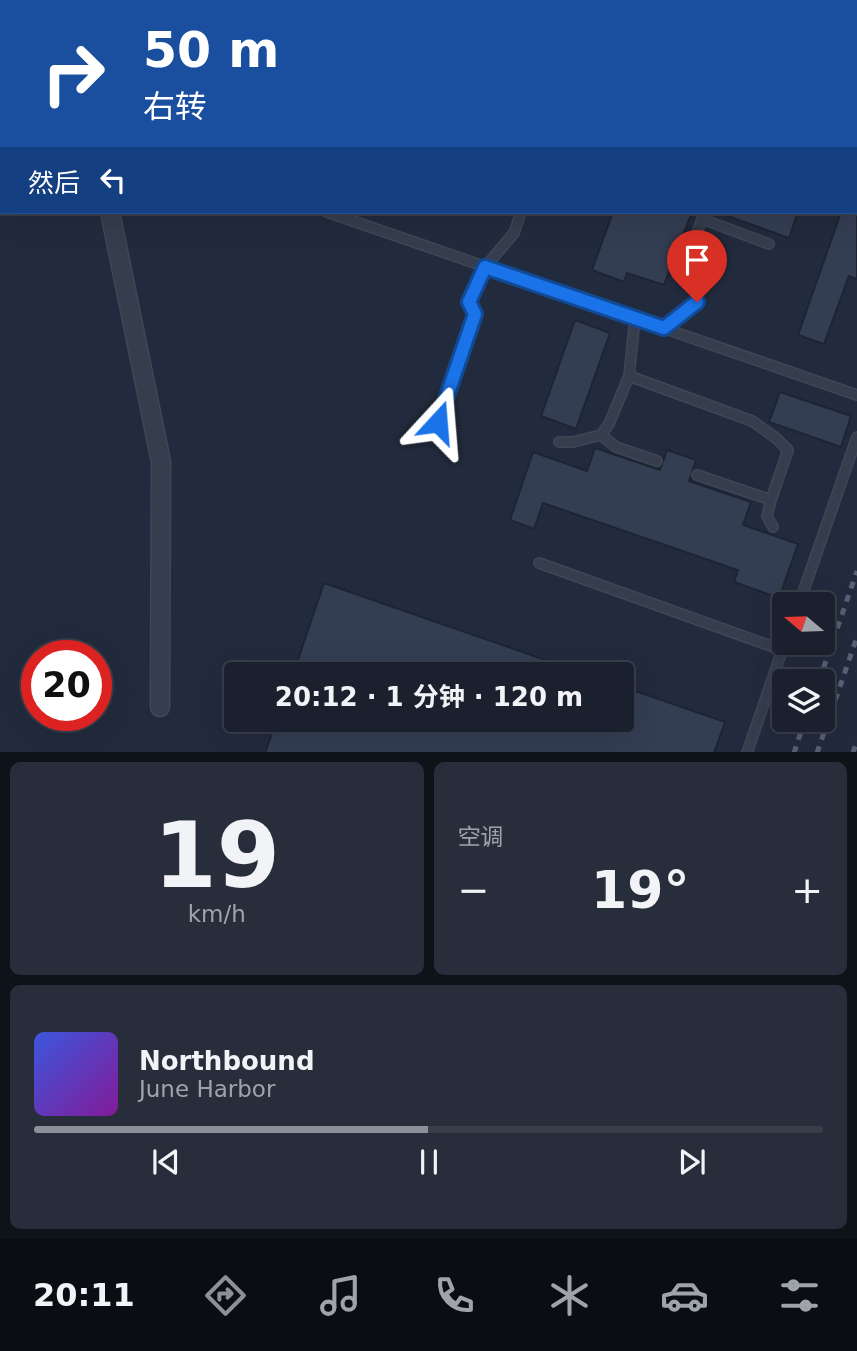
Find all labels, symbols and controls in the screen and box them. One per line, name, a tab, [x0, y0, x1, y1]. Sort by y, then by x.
text: 50 m	[143, 22, 279, 79]
icon: right	[28, 28, 119, 119]
text: 右转	[143, 88, 207, 126]
icon: left	[94, 161, 132, 199]
text: 然后	[28, 168, 80, 198]
pin	[667, 230, 727, 302]
icon: arrive	[678, 241, 716, 279]
position arrow	[401, 385, 475, 459]
north arrow	[772, 592, 835, 654]
map controls	[772, 592, 835, 732]
speed limit sign: 20	[21, 640, 112, 731]
button: layers	[772, 669, 835, 732]
text: 20:12 · 1 分钟 · 120 m	[275, 682, 583, 712]
text: 19	[153, 803, 280, 908]
text: 空调	[458, 824, 504, 850]
text: 19°	[591, 860, 689, 920]
text: −	[458, 868, 489, 912]
text: +	[791, 868, 823, 912]
text: km/h	[188, 901, 246, 927]
text: Northbound	[139, 1046, 315, 1076]
text: June Harbor	[139, 1076, 275, 1102]
icon: previous	[147, 1143, 185, 1181]
icon: pause	[410, 1143, 448, 1181]
icon: next	[673, 1143, 711, 1181]
icon: directions	[201, 1271, 250, 1320]
icon: music	[316, 1271, 365, 1320]
icon: phone	[430, 1271, 479, 1320]
icon: climate	[545, 1271, 594, 1320]
icon: car	[660, 1271, 709, 1320]
icon: filters	[775, 1271, 824, 1320]
text: 20:11	[33, 1276, 135, 1314]

